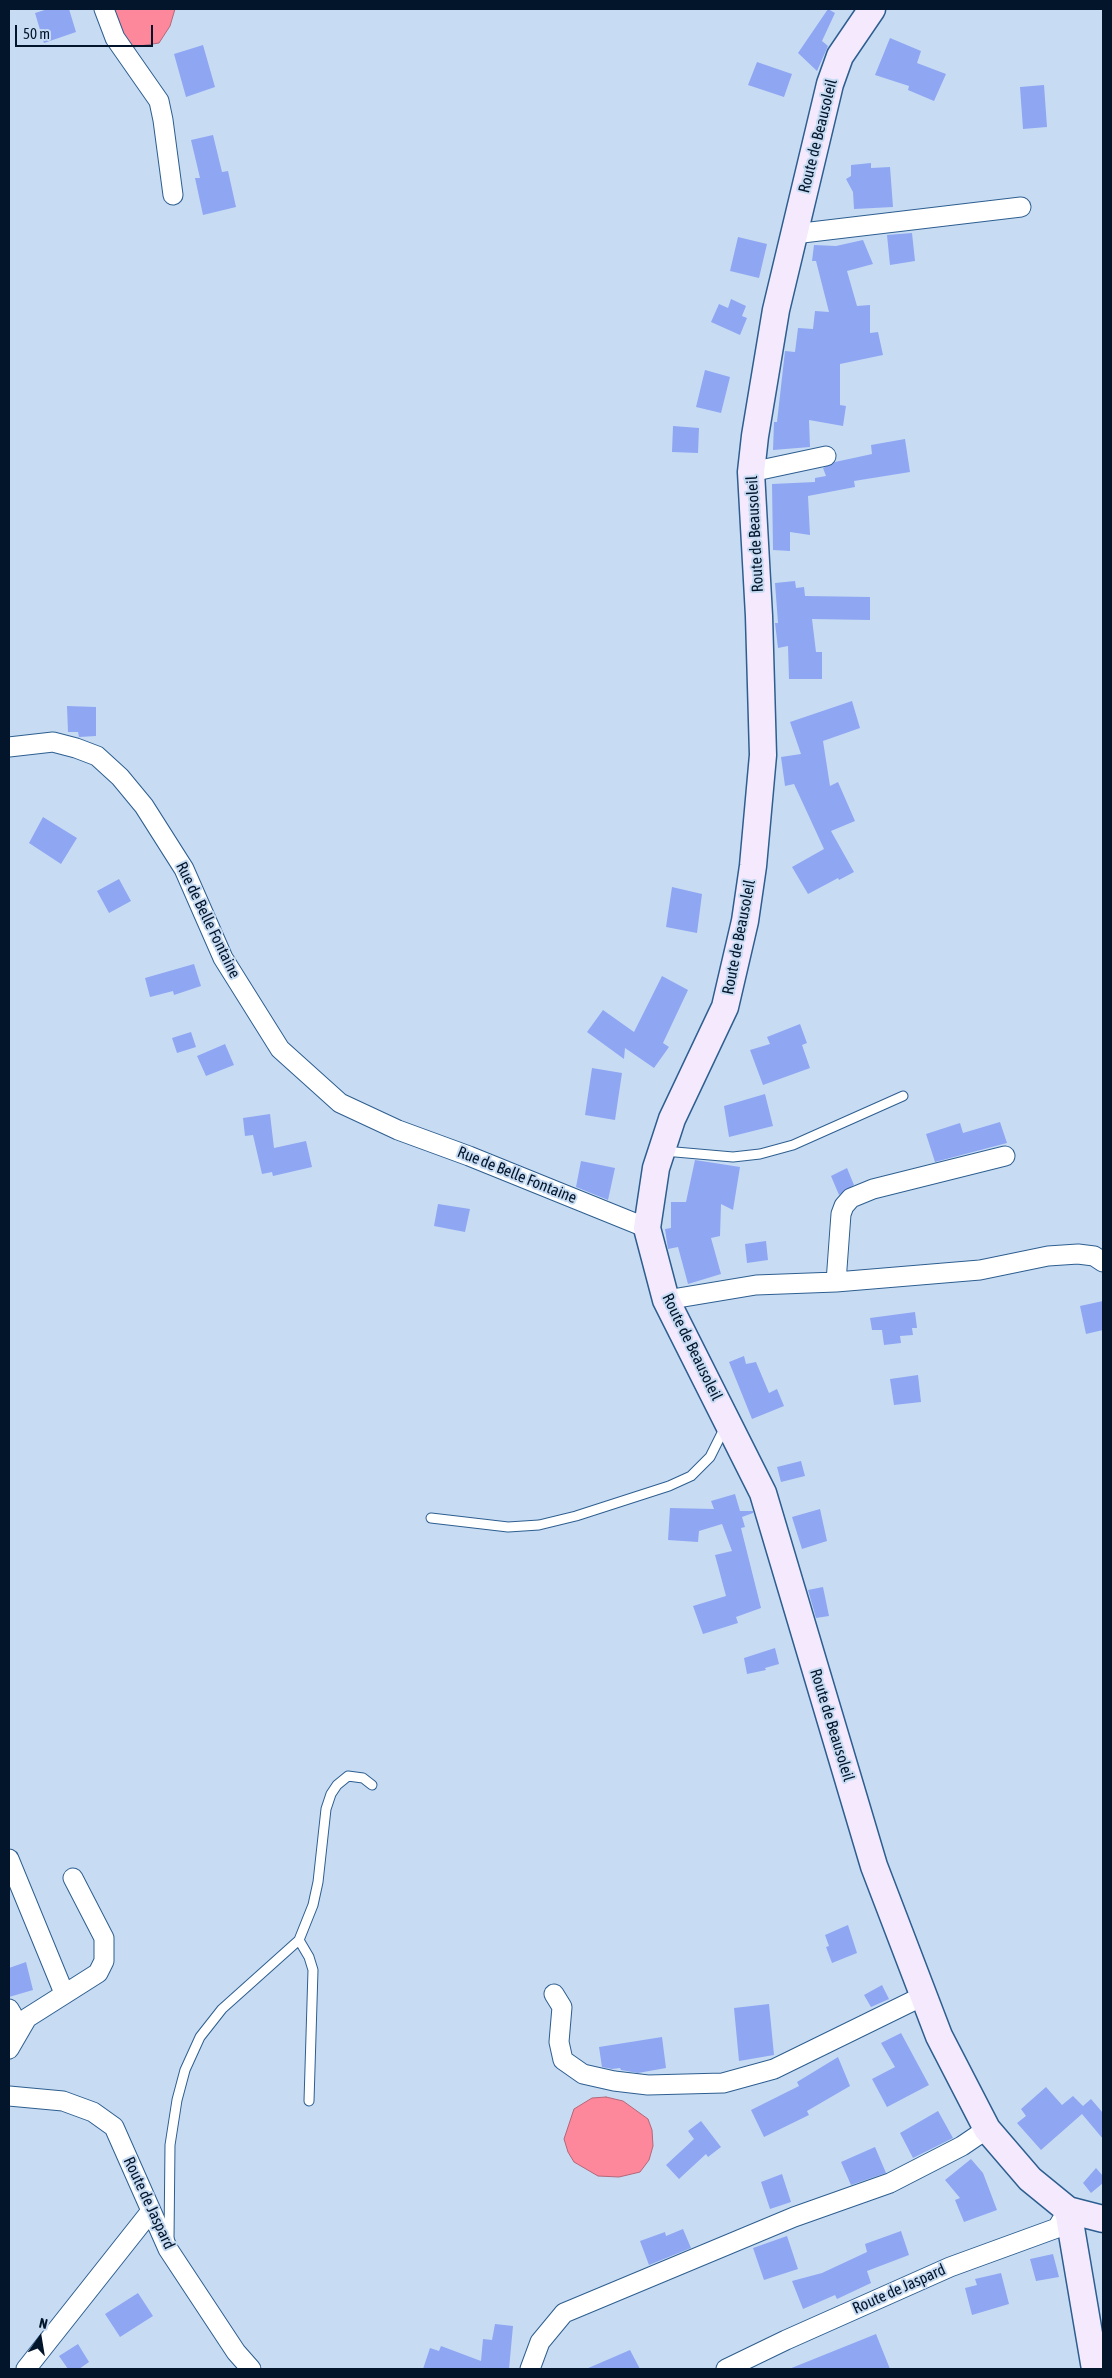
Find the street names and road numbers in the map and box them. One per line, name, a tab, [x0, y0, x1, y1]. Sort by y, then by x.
street label: Route de Beausoleil	[795, 77, 841, 195]
street label: Route de Beausoleil	[742, 475, 768, 593]
street label: Rue de Belle Fontaine	[172, 859, 244, 981]
street label: Route de Beausoleil	[718, 878, 760, 996]
street label: Rue de Belle Fontaine	[455, 1142, 579, 1208]
street label: Route de Beausoleil	[658, 1290, 726, 1404]
street label: Route de Beausoleil	[806, 1666, 858, 1784]
street label: Route de Jaspard	[119, 2154, 179, 2252]
street label: Route de Jaspard	[850, 2260, 948, 2318]

